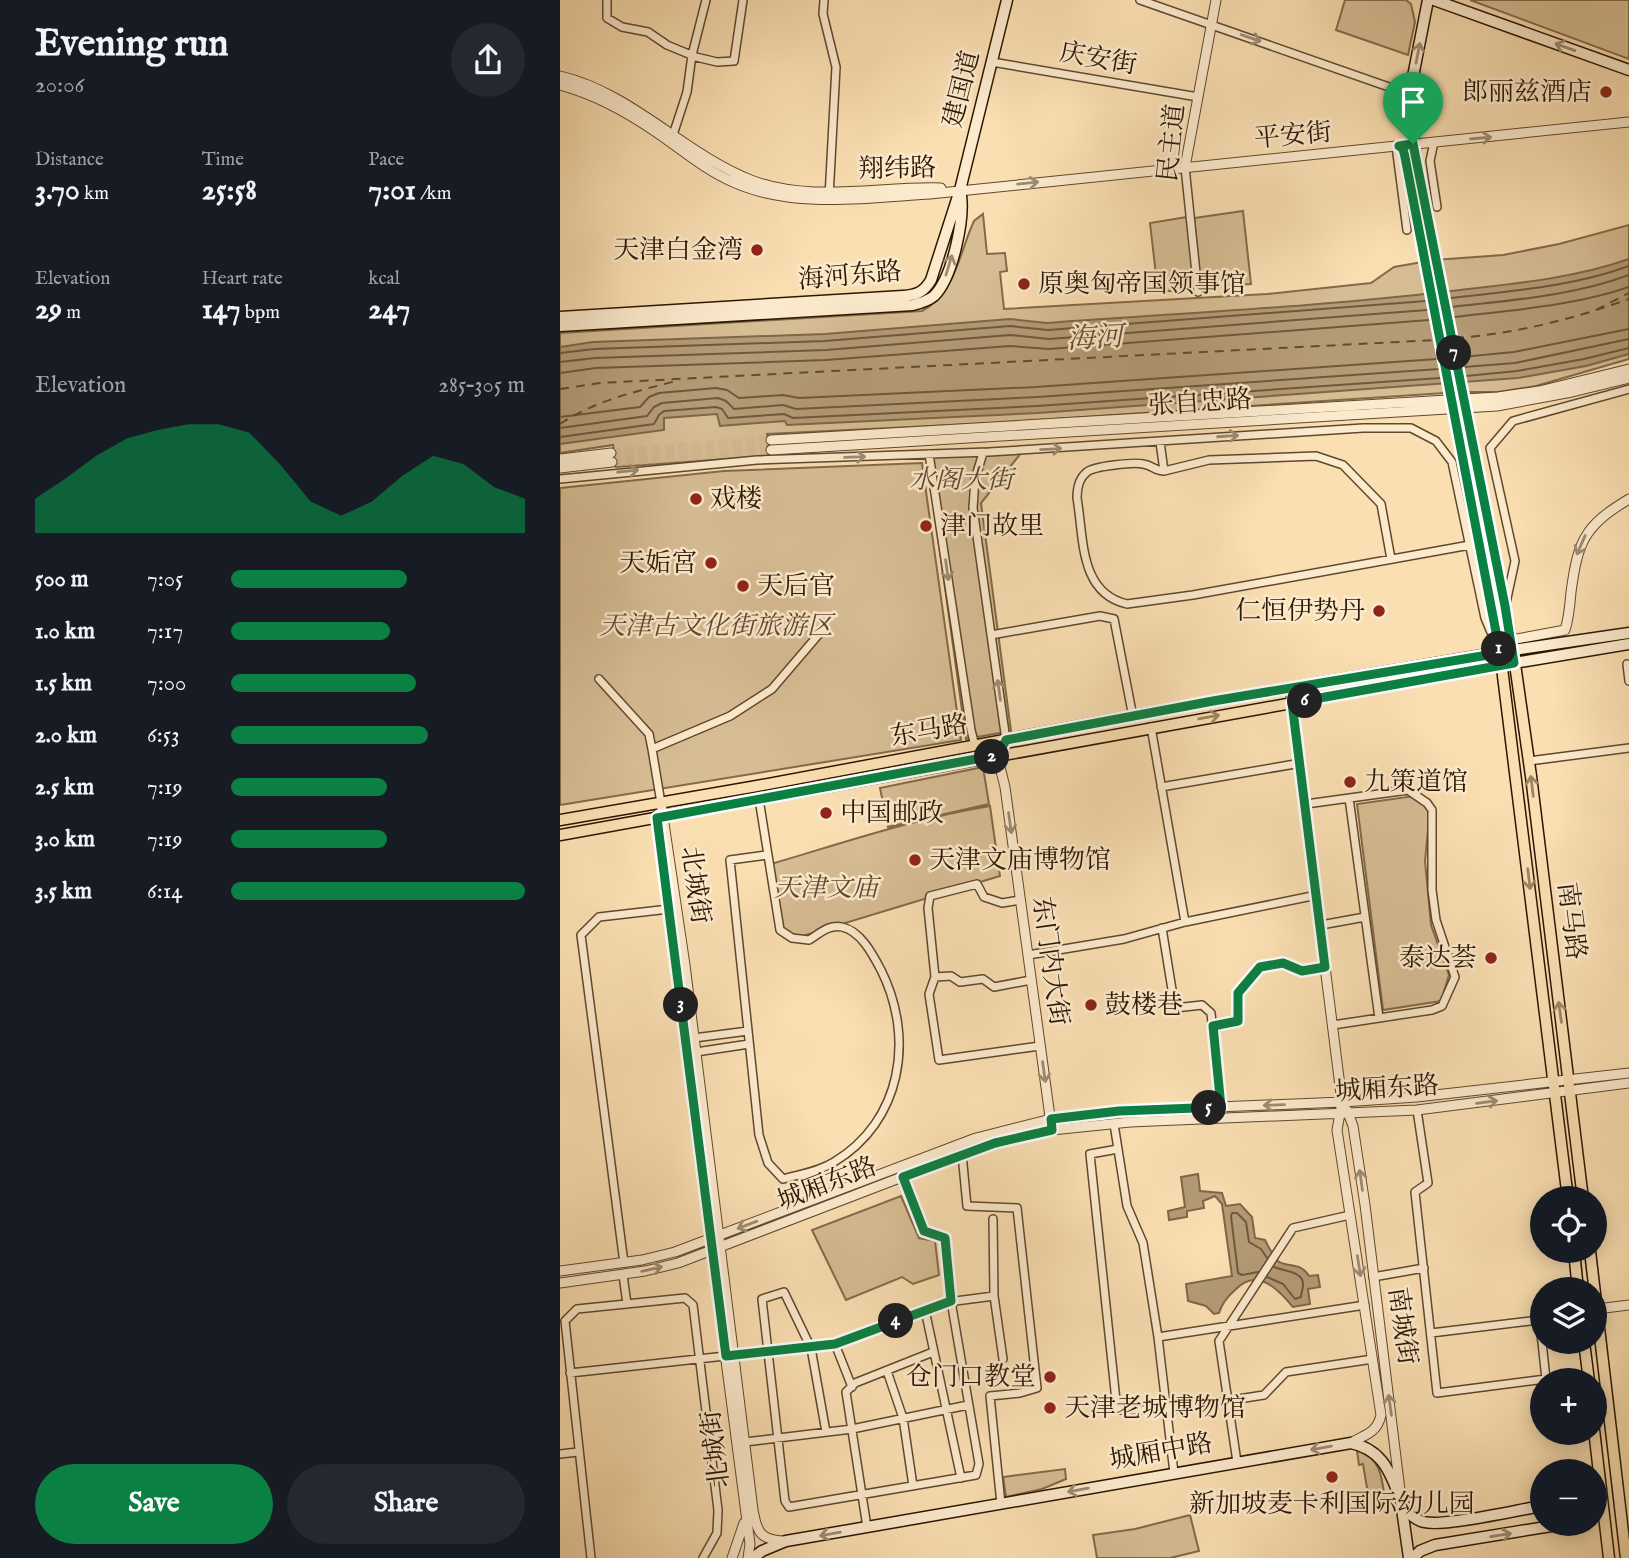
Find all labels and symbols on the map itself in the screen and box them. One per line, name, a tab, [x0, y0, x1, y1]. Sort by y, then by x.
one-way arrow	[1240, 33, 1262, 46]
street label: 庆安街	[1057, 36, 1139, 82]
one-way arrow	[1554, 39, 1576, 52]
one-way arrow	[1411, 42, 1425, 65]
street label: 建国道	[937, 47, 987, 131]
pin	[1383, 72, 1443, 144]
place label: 郎丽兹酒店	[1462, 76, 1592, 109]
marker: 郎丽兹酒店	[1598, 84, 1614, 100]
street label: 民主道	[1152, 102, 1192, 184]
street label: 平安街	[1253, 116, 1333, 156]
one-way arrow	[1469, 131, 1492, 144]
street label: 翔纬路	[858, 152, 936, 186]
one-way arrow	[1016, 176, 1039, 189]
place label: 天津白金湾	[613, 234, 743, 267]
marker: 天津白金湾	[749, 242, 765, 258]
street label: 海河东路	[797, 255, 903, 297]
one-way arrow	[943, 255, 956, 277]
place label: 原奥匈帝国领事馆	[1038, 268, 1246, 301]
marker: 原奥匈帝国领事馆	[1016, 276, 1032, 292]
water label: 海河	[1066, 320, 1129, 358]
pin: 7	[1436, 336, 1472, 370]
street label: 张自忠路	[1147, 383, 1253, 423]
one-way arrow	[1217, 430, 1240, 443]
one-way arrow	[1039, 442, 1062, 455]
one-way arrow	[843, 450, 866, 463]
park label: 水阁大街	[909, 464, 1017, 497]
one-way arrow	[616, 465, 639, 478]
place label: 戏楼	[710, 483, 762, 516]
marker: 戏楼	[688, 491, 704, 507]
place label: 津门故里	[940, 510, 1044, 543]
marker: 津门故里	[918, 518, 934, 534]
one-way arrow	[1574, 534, 1587, 556]
place label: 天姤宮	[619, 547, 697, 580]
marker: 天姤宮	[703, 555, 719, 571]
one-way arrow	[941, 558, 954, 581]
place label: 天后官	[757, 570, 835, 603]
marker: 天后官	[735, 578, 751, 594]
place label: 仁恒伊势丹	[1235, 595, 1365, 628]
marker: 仁恒伊势丹	[1371, 603, 1387, 619]
park label: 天津古文化街旅游区	[599, 610, 836, 643]
pin: 1	[1482, 632, 1516, 666]
one-way arrow	[992, 679, 1005, 702]
pin: 6	[1288, 684, 1322, 718]
street label: 东马路	[888, 708, 970, 754]
one-way arrow	[1197, 710, 1220, 723]
pin: 2	[974, 740, 1010, 774]
place label: 九策道馆	[1364, 766, 1468, 799]
marker: 九策道馆	[1342, 774, 1358, 790]
one-way arrow	[1525, 775, 1538, 798]
place label: 中国邮政	[840, 797, 944, 830]
marker: 中国邮政	[818, 805, 834, 821]
one-way arrow	[1003, 811, 1016, 833]
street label: 北城街	[673, 844, 717, 926]
place label: 天津文庙博物馆	[929, 844, 1111, 877]
marker: 天津文庙博物馆	[907, 852, 923, 868]
one-way arrow	[1523, 867, 1536, 889]
park label: 天津文庙	[774, 872, 882, 905]
street label: 南马路	[1550, 880, 1592, 962]
street label: 东门内大街	[1025, 894, 1075, 1028]
place label: 泰达荟	[1399, 942, 1477, 975]
marker: 泰达荟	[1483, 950, 1499, 966]
pin: 3	[664, 988, 698, 1023]
place label: 鼓楼巷	[1105, 989, 1183, 1022]
marker: 鼓楼巷	[1083, 997, 1099, 1013]
one-way arrow	[1553, 1001, 1566, 1024]
one-way arrow	[1038, 1060, 1051, 1083]
street label: 城厢东路	[1334, 1069, 1440, 1109]
pin: 5	[1192, 1090, 1226, 1126]
one-way arrow	[1475, 1095, 1498, 1108]
one-way arrow	[1263, 1099, 1286, 1112]
street label: 城厢东路	[773, 1150, 881, 1218]
one-way arrow	[1354, 1169, 1367, 1192]
one-way arrow	[736, 1219, 758, 1232]
one-way arrow	[1353, 1255, 1366, 1277]
one-way arrow	[640, 1262, 663, 1276]
street label: 南城街	[1380, 1285, 1424, 1367]
pin: 4	[878, 1304, 914, 1338]
place label: 仓门口教堂	[906, 1361, 1036, 1394]
marker: 仓门口教堂	[1042, 1369, 1058, 1385]
place label: 天津老城博物馆	[1064, 1392, 1246, 1425]
one-way arrow	[1384, 1394, 1397, 1417]
marker: 天津老城博物馆	[1042, 1400, 1058, 1416]
street label: 北城街	[695, 1408, 737, 1490]
street label: 城厢中路	[1107, 1427, 1215, 1477]
one-way arrow	[1310, 1442, 1333, 1455]
marker: 新加坡麦卡利国际幼儿园	[1324, 1469, 1340, 1485]
one-way arrow	[1067, 1484, 1090, 1497]
place label: 新加坡麦卡利国际幼儿园	[1189, 1488, 1475, 1521]
one-way arrow	[819, 1527, 842, 1541]
one-way arrow	[1489, 1528, 1512, 1541]

